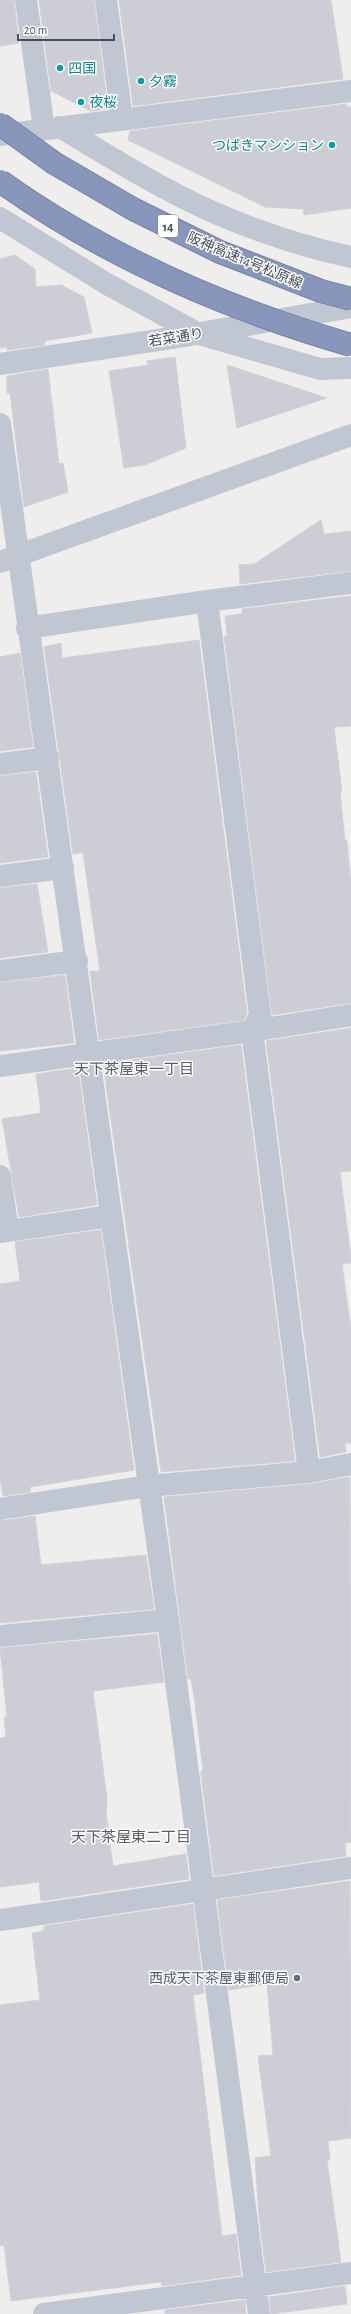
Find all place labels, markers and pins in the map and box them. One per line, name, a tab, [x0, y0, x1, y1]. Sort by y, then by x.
place label: 四国	[68, 62, 96, 76]
marker: 四国	[55, 63, 65, 73]
place label: 夕霧	[149, 74, 177, 89]
marker: 夕霧	[136, 76, 146, 86]
place label: 夜桜	[89, 95, 117, 110]
marker: 夜桜	[76, 97, 86, 107]
place label: つばきマンション	[212, 138, 324, 153]
marker: つばきマンション	[327, 140, 337, 150]
place label: 西成天下茶屋東郵便局	[149, 1971, 289, 1986]
marker: 西成天下茶屋東郵便局	[292, 1973, 302, 1983]

